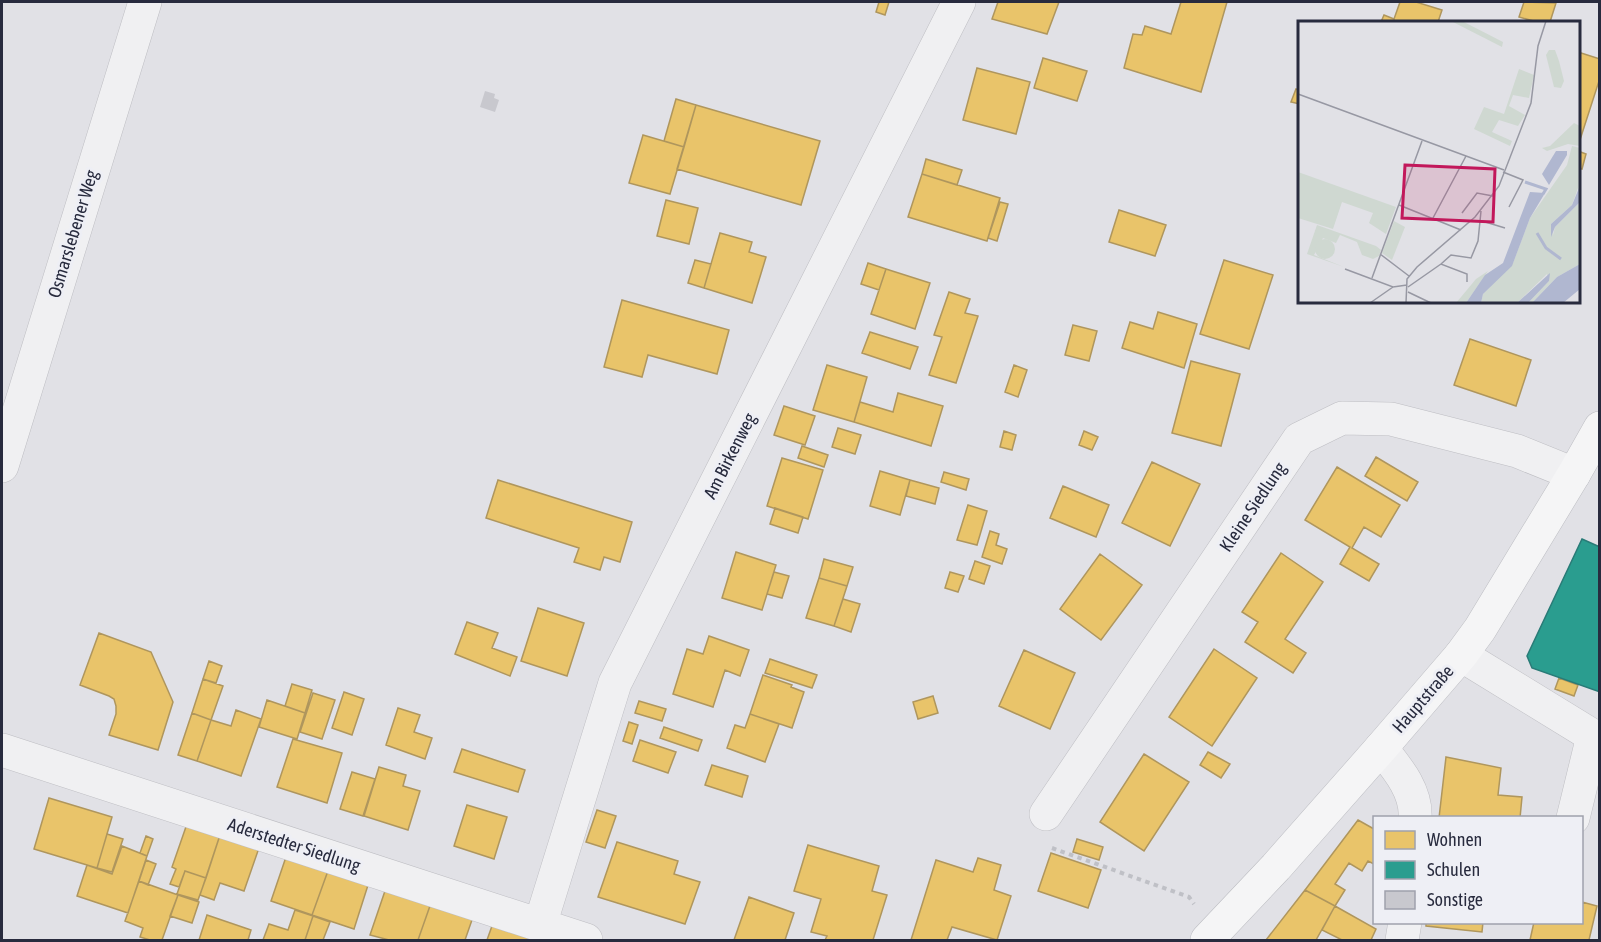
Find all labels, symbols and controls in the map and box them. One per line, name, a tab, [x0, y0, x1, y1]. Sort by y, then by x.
inset map	[1298, 21, 1580, 303]
street label: Osmarslebener Weg	[43, 167, 102, 300]
street label: Am Birkenweg	[699, 409, 760, 502]
street label: Kleine Siedlung	[1215, 458, 1290, 555]
street label: Hauptstraße	[1388, 661, 1458, 737]
street label: Aderstedter Siedlung	[225, 813, 363, 876]
legend	[1373, 816, 1583, 924]
text: Wohnen	[1427, 829, 1482, 850]
text: Schulen	[1427, 859, 1480, 880]
text: Sonstige	[1427, 889, 1483, 910]

